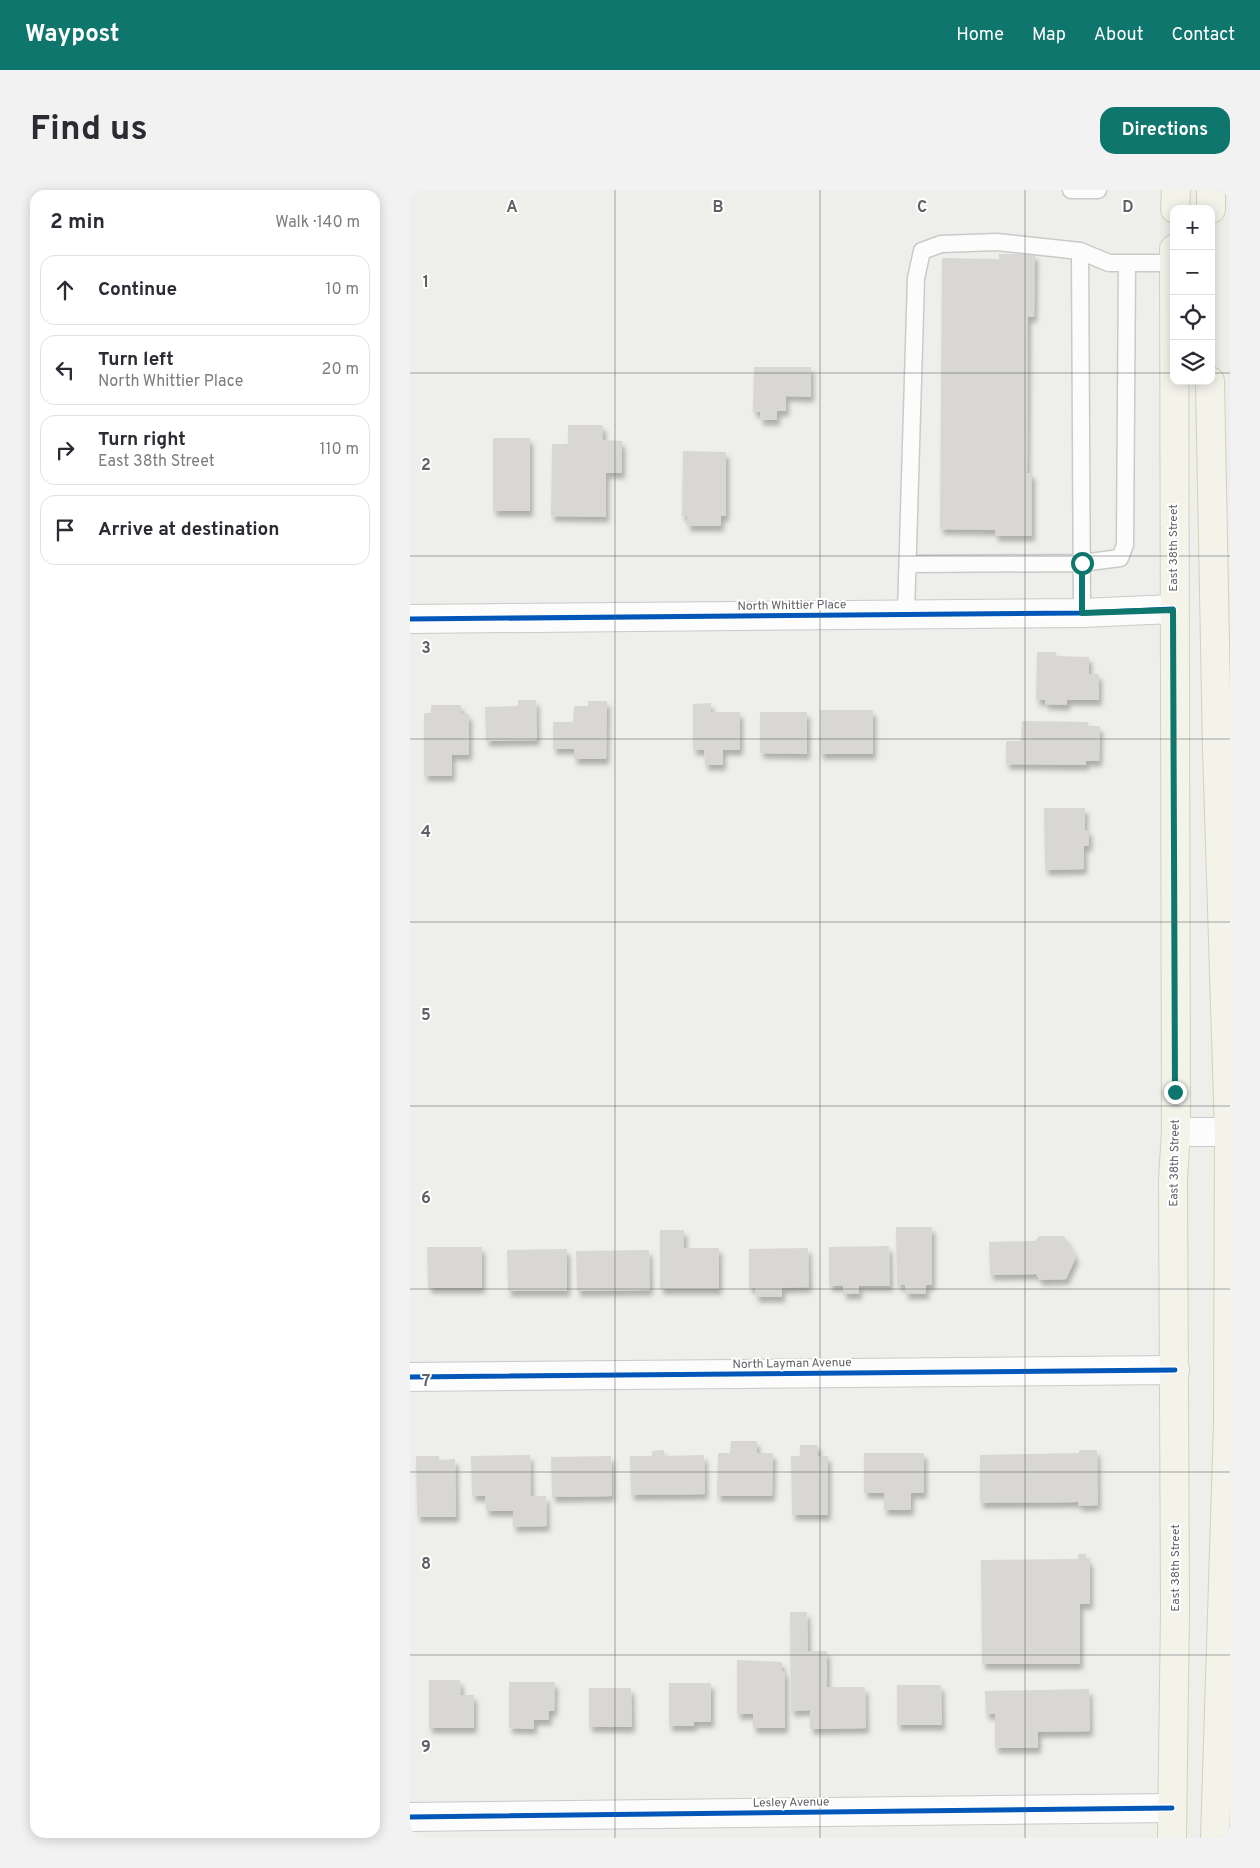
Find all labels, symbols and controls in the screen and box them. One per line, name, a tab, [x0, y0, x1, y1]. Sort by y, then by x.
text: Waypost	[25, 20, 119, 50]
text: Home	[956, 24, 1004, 47]
text: Map	[1032, 24, 1066, 47]
text: About	[1094, 24, 1143, 47]
text: Contact	[1171, 24, 1235, 47]
button: Directions	[1100, 107, 1230, 154]
text: Find us	[30, 108, 148, 152]
text: A	[506, 198, 518, 218]
text: B	[712, 198, 724, 218]
text: C	[917, 198, 927, 218]
text: D	[1122, 198, 1134, 218]
map controls	[1170, 205, 1215, 385]
button: +	[1170, 205, 1215, 250]
text: 2 min	[50, 209, 105, 236]
text: Walk · 140 m	[275, 213, 360, 233]
button: −	[1170, 250, 1215, 295]
text: 1	[423, 273, 429, 293]
icon: ahead	[51, 276, 79, 304]
text: Continue	[98, 278, 177, 302]
text: 10 m	[325, 280, 359, 300]
button: locate	[1170, 295, 1215, 340]
button: layers	[1170, 340, 1215, 385]
text: Turn left	[98, 348, 174, 372]
icon: left	[51, 356, 79, 384]
text: 20 m	[322, 360, 359, 380]
text: North Whittier Place	[98, 372, 243, 392]
text: Turn right	[98, 428, 186, 452]
icon: right	[51, 436, 79, 464]
text: 110 m	[319, 440, 359, 460]
text: East 38th Street	[98, 452, 215, 472]
text: 2	[421, 456, 431, 476]
street label: East 38th Street	[1166, 504, 1182, 592]
icon: arrive	[51, 516, 79, 544]
text: Arrive at destination	[98, 518, 279, 542]
route start	[1071, 552, 1094, 575]
street label: North Whittier Place	[737, 597, 847, 615]
text: 3	[421, 639, 431, 659]
text: 4	[421, 823, 431, 843]
text: 5	[421, 1006, 431, 1026]
route end	[1164, 1081, 1187, 1104]
street label: East 38th Street	[1166, 1119, 1184, 1207]
text: 6	[421, 1189, 431, 1209]
street label: North Layman Avenue	[732, 1355, 852, 1373]
text: 7	[422, 1372, 430, 1392]
street label: East 38th Street	[1168, 1524, 1184, 1612]
text: 8	[421, 1555, 431, 1575]
text: 9	[421, 1738, 431, 1758]
street label: Lesley Avenue	[752, 1794, 830, 1812]

